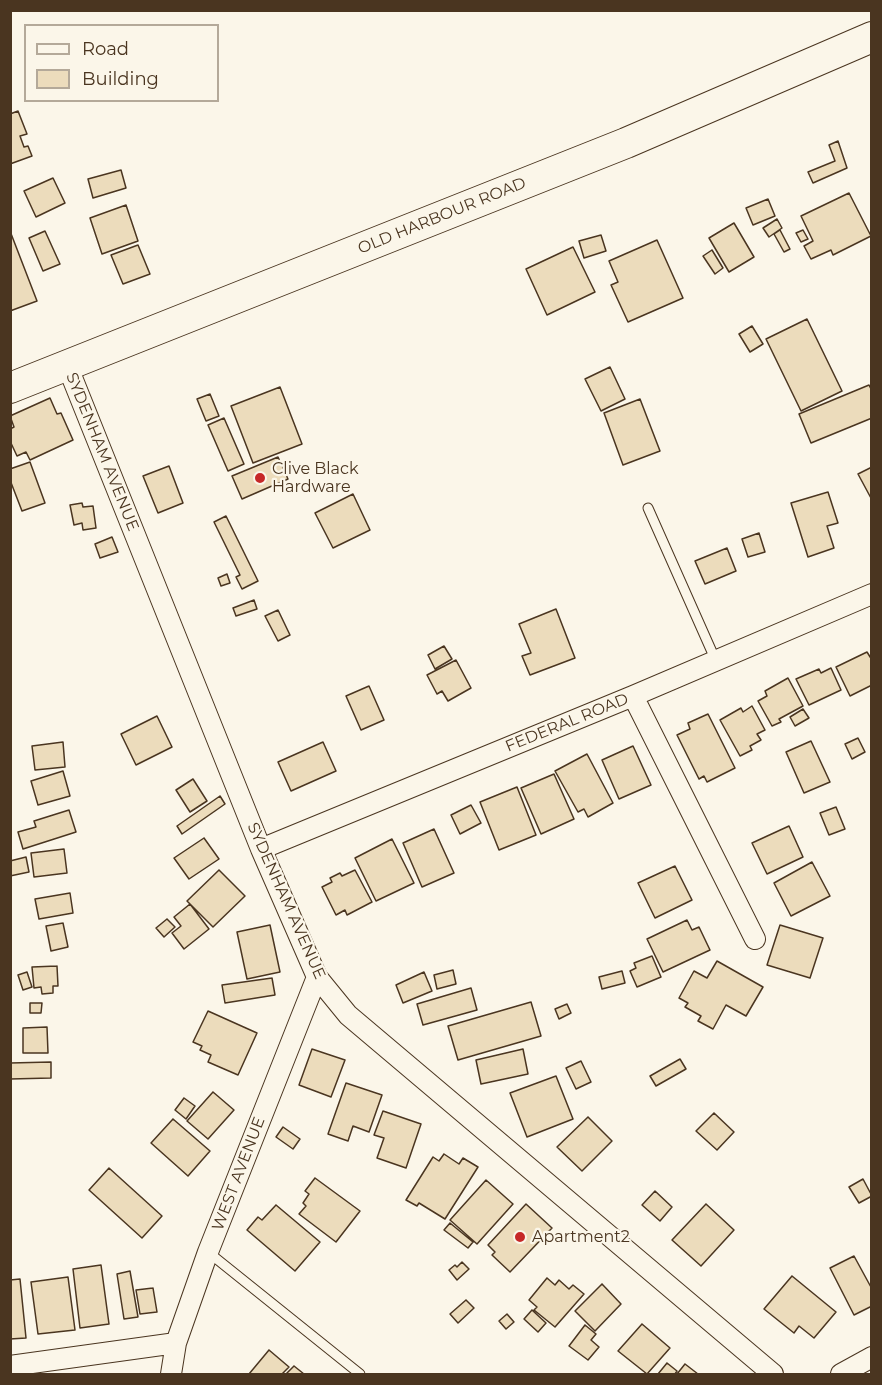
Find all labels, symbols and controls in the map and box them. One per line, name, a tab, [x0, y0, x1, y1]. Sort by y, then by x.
legend	[24, 24, 219, 102]
text: Road	[82, 38, 129, 60]
text: Building	[82, 68, 159, 90]
street label: OLD HARBOUR ROAD	[355, 173, 529, 259]
street label: SYDENHAM AVENUE	[61, 370, 143, 534]
place label: Clive Black Hardware	[272, 459, 359, 497]
marker: Clive Black Hardware	[253, 471, 267, 485]
street label: FEDERAL ROAD	[503, 690, 631, 756]
street label: SYDENHAM AVENUE	[243, 820, 329, 982]
street label: WEST AVENUE	[208, 1114, 270, 1234]
place label: Apartment2	[532, 1227, 630, 1247]
marker: Apartment2	[513, 1230, 527, 1244]

